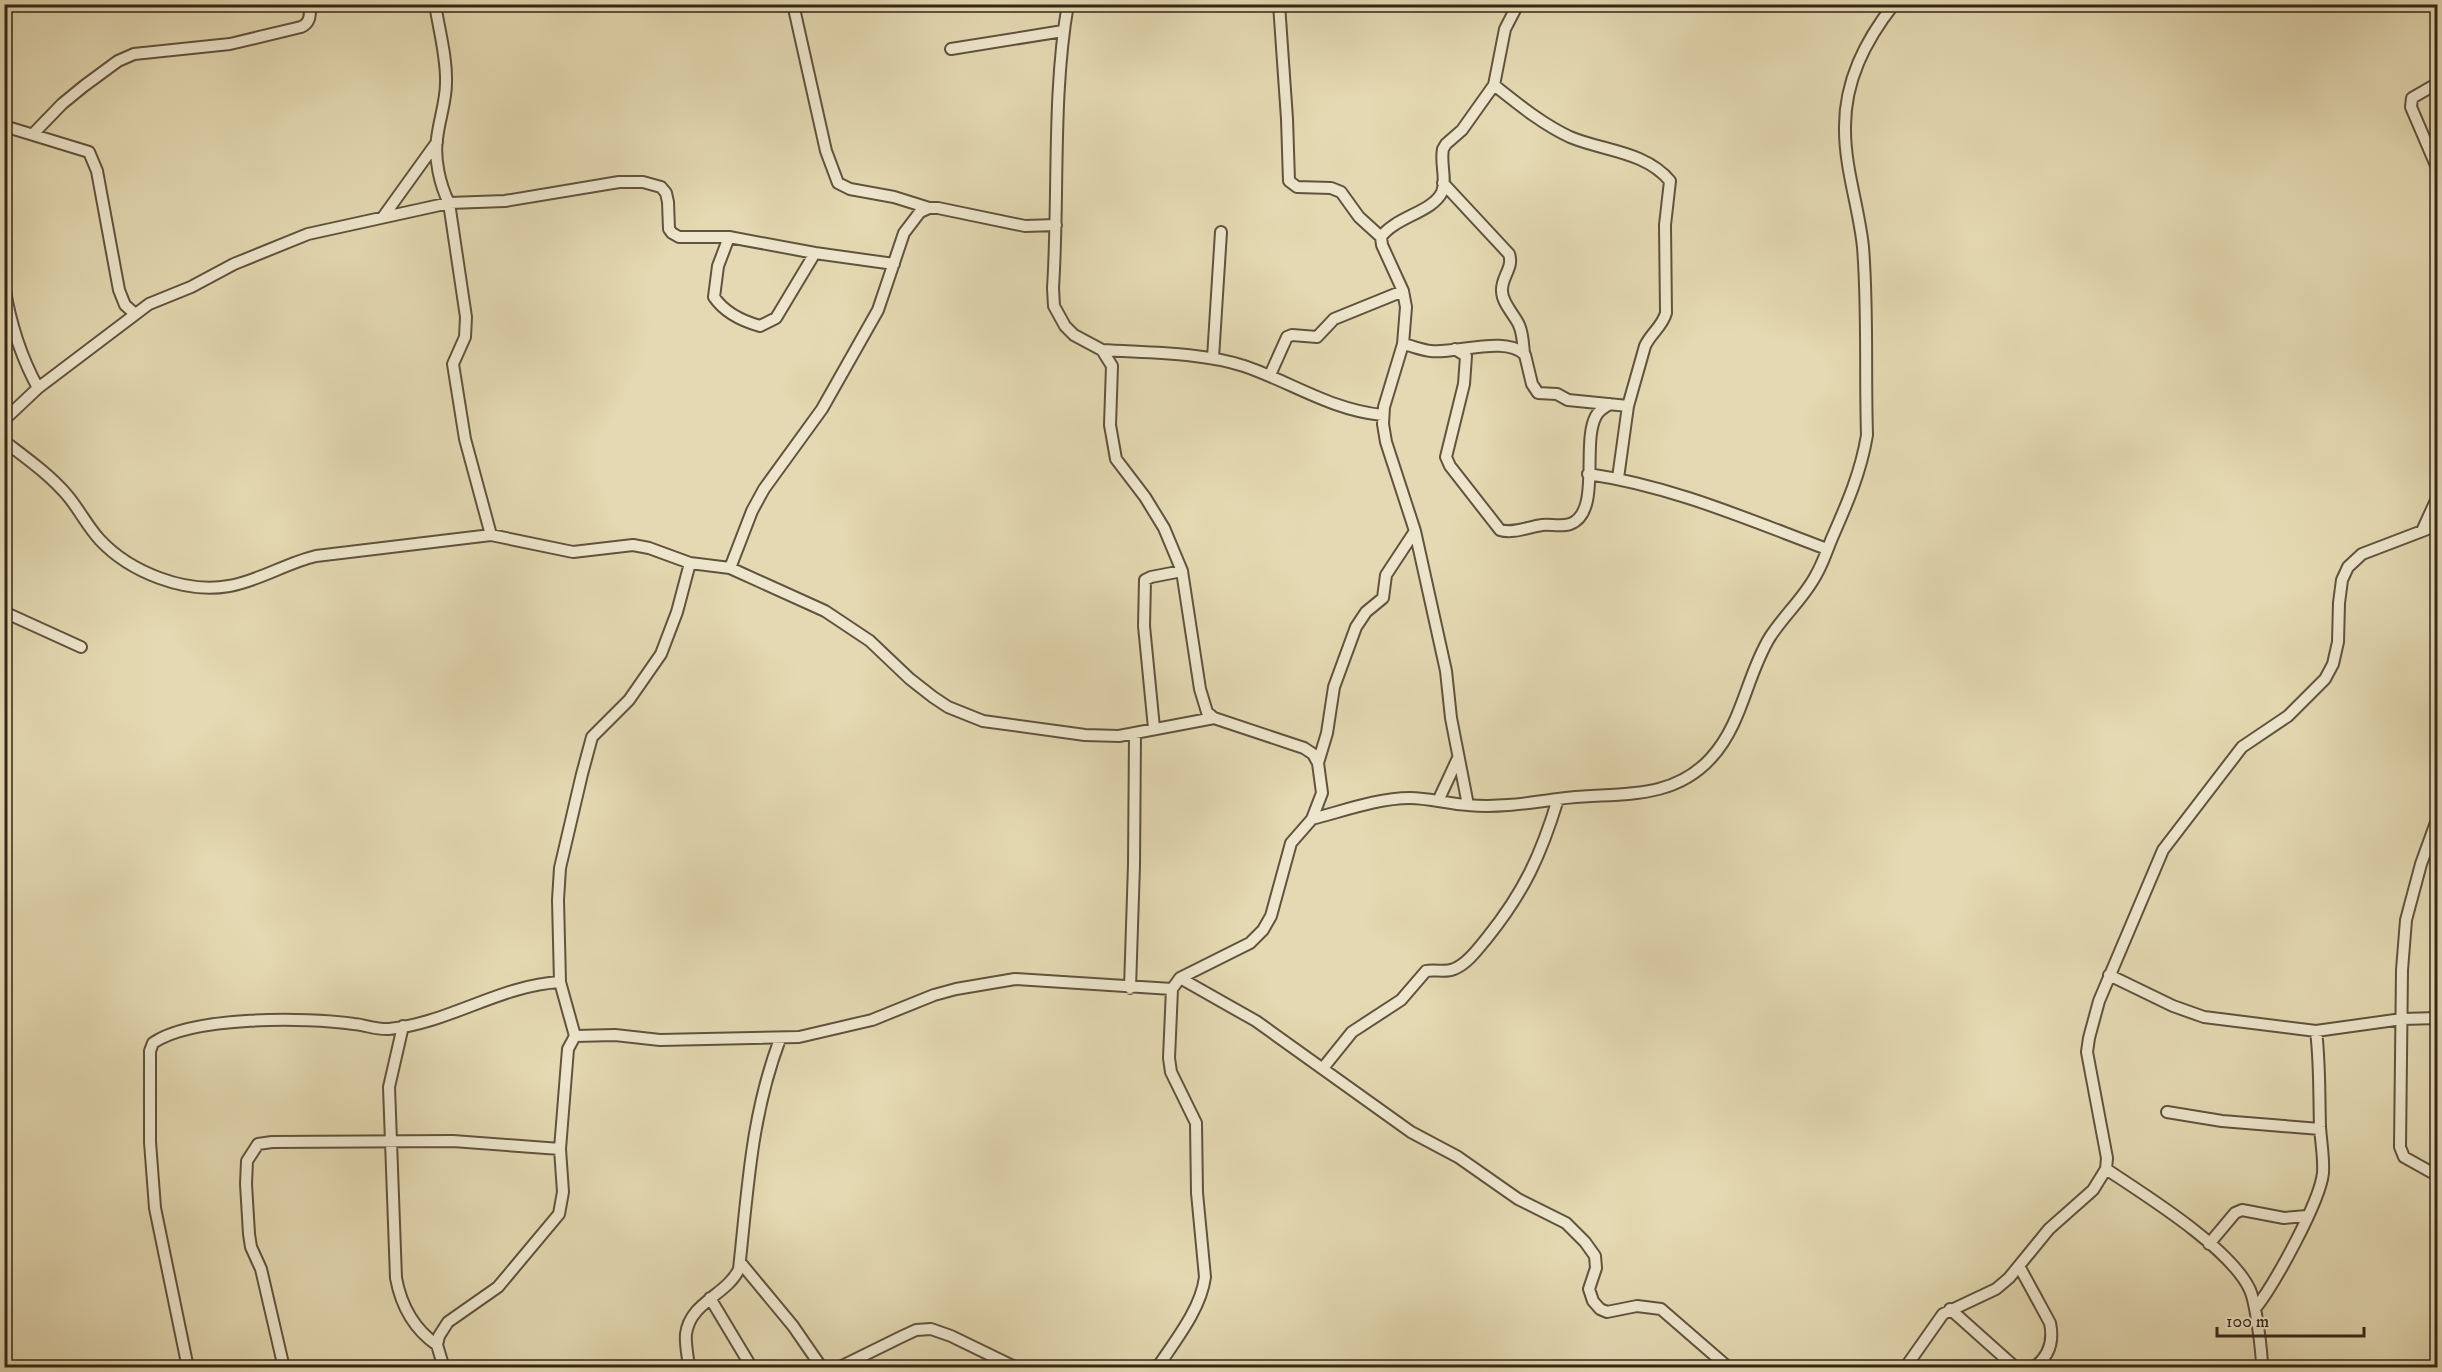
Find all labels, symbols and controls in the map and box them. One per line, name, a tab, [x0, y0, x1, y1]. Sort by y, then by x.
scale bar	[2217, 1300, 2364, 1338]
text: 100 m	[2226, 1311, 2269, 1333]

